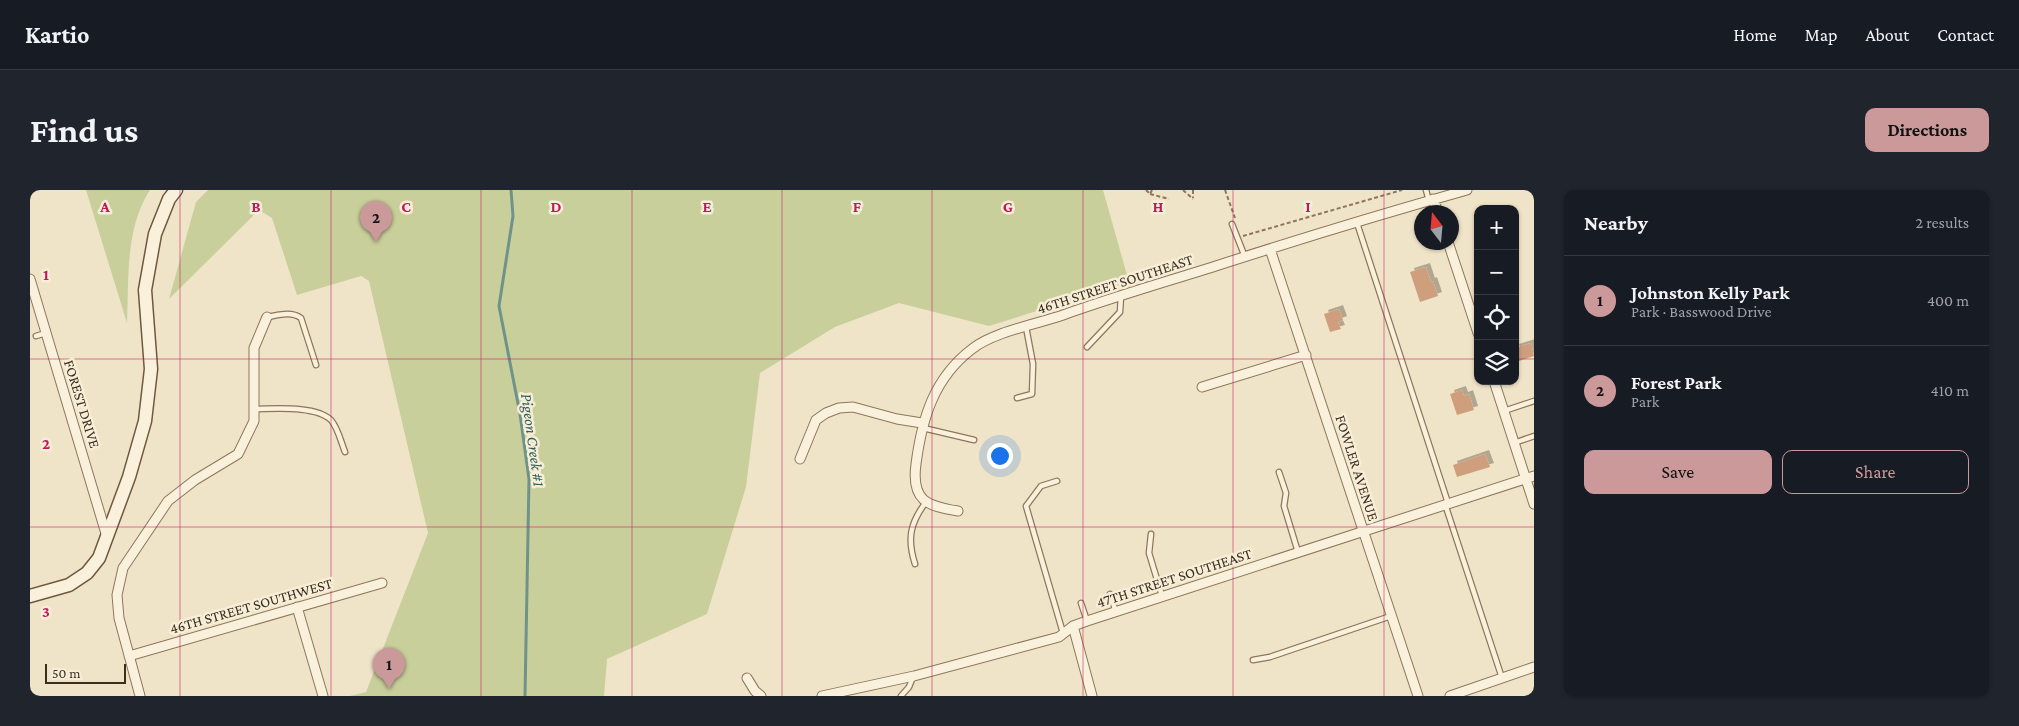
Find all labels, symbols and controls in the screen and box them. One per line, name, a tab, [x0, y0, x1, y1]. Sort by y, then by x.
text: Kartio	[25, 21, 90, 48]
text: Home	[1734, 25, 1777, 45]
text: Map	[1805, 25, 1837, 45]
text: About	[1865, 25, 1909, 45]
text: Contact	[1937, 25, 1994, 45]
button: Directions	[1865, 108, 1989, 152]
text: Find us	[30, 111, 138, 150]
text: A	[99, 198, 110, 215]
text: B	[251, 198, 261, 215]
text: C	[401, 198, 411, 215]
text: D	[550, 198, 562, 215]
text: E	[702, 198, 712, 215]
text: F	[853, 198, 862, 215]
text: G	[1003, 198, 1013, 215]
text: H	[1153, 198, 1164, 215]
text: I	[1305, 198, 1311, 215]
pin: 2	[360, 201, 392, 242]
north arrow	[1414, 205, 1459, 250]
map controls	[1474, 205, 1519, 385]
button: +	[1474, 205, 1519, 250]
text: Nearby	[1584, 211, 1648, 235]
text: 2 results	[1916, 214, 1969, 231]
button: −	[1474, 250, 1519, 295]
street label: 46TH STREET SOUTHEAST	[1035, 251, 1195, 317]
text: 1	[43, 266, 49, 283]
text: Johnston Kelly Park	[1631, 282, 1790, 303]
text: 1	[1597, 292, 1603, 309]
text: 400 m	[1927, 292, 1969, 309]
button: locate	[1474, 295, 1519, 340]
text: Park · Basswood Drive	[1631, 303, 1772, 320]
button: layers	[1474, 340, 1519, 385]
street label: FOREST DRIVE	[61, 358, 103, 450]
text: Forest Park	[1631, 372, 1722, 393]
text: 2	[1596, 382, 1604, 399]
text: 410 m	[1931, 382, 1969, 399]
water label: Pigeon Creek #1	[517, 392, 548, 488]
text: Park	[1631, 393, 1659, 410]
street label: FOWLER AVENUE	[1332, 413, 1382, 523]
text: 2	[42, 435, 50, 452]
your location	[987, 443, 1013, 469]
button: Save	[1584, 450, 1772, 494]
button: Share	[1782, 450, 1969, 494]
street label: 47TH STREET SOUTHEAST	[1094, 545, 1254, 611]
street label: 46TH STREET SOUTHWEST	[168, 575, 334, 637]
text: 3	[42, 603, 50, 620]
pin: 1	[373, 648, 405, 689]
scale bar	[45, 661, 126, 684]
text: 50 m	[52, 665, 80, 681]

